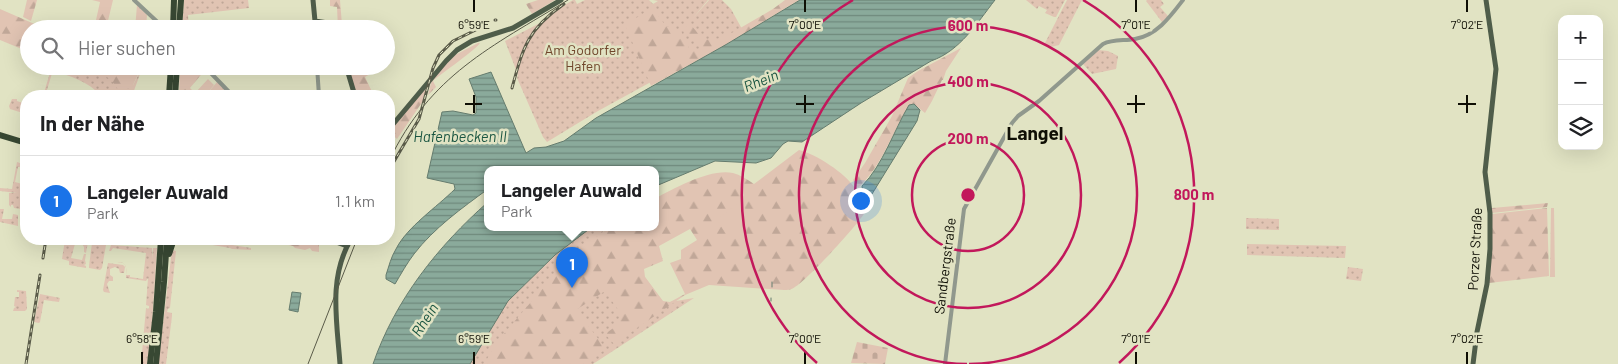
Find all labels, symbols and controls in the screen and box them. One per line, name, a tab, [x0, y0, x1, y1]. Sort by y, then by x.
map controls	[1558, 15, 1603, 150]
button: +	[1558, 15, 1603, 60]
text: 600 m	[948, 16, 988, 34]
text: 6°59'E	[458, 17, 490, 31]
text: 7°00'E	[789, 17, 821, 31]
text: 7°01'E	[1121, 17, 1151, 31]
text: 7°02'E	[1451, 17, 1483, 31]
search box	[20, 20, 395, 75]
icon: search	[38, 34, 66, 62]
text: Hier suchen	[78, 36, 176, 59]
park label: Am Godorfer Hafen	[545, 41, 621, 74]
button: −	[1558, 60, 1603, 105]
water label: Rhein	[741, 65, 781, 95]
text: 400 m	[947, 72, 989, 90]
button: layers	[1558, 105, 1603, 150]
text: In der Nähe	[40, 110, 145, 135]
district label: Langel	[1007, 121, 1063, 144]
water label: Hafenbecken II	[413, 127, 507, 145]
text: 200 m	[947, 129, 989, 147]
popup	[484, 166, 659, 231]
text: Langeler Auwald	[501, 178, 642, 201]
text: Langeler Auwald	[87, 180, 228, 203]
text: 800 m	[1174, 185, 1214, 203]
centre of rings	[959, 186, 977, 204]
your location	[848, 188, 874, 214]
text: 1	[53, 191, 59, 210]
text: 1.1 km	[335, 191, 375, 210]
text: Park	[501, 201, 532, 220]
text: Park	[87, 203, 118, 222]
street label: Porzer Straße	[1464, 207, 1485, 291]
street label: Sandbergstraße	[930, 217, 959, 315]
pin: 1	[556, 247, 588, 288]
water label: Rhein	[407, 299, 442, 339]
text: 6°58'E	[126, 331, 158, 345]
text: 6°59'E	[458, 331, 490, 345]
text: 7°00'E	[789, 331, 821, 345]
text: 7°01'E	[1121, 331, 1151, 345]
text: 7°02'E	[1451, 331, 1483, 345]

